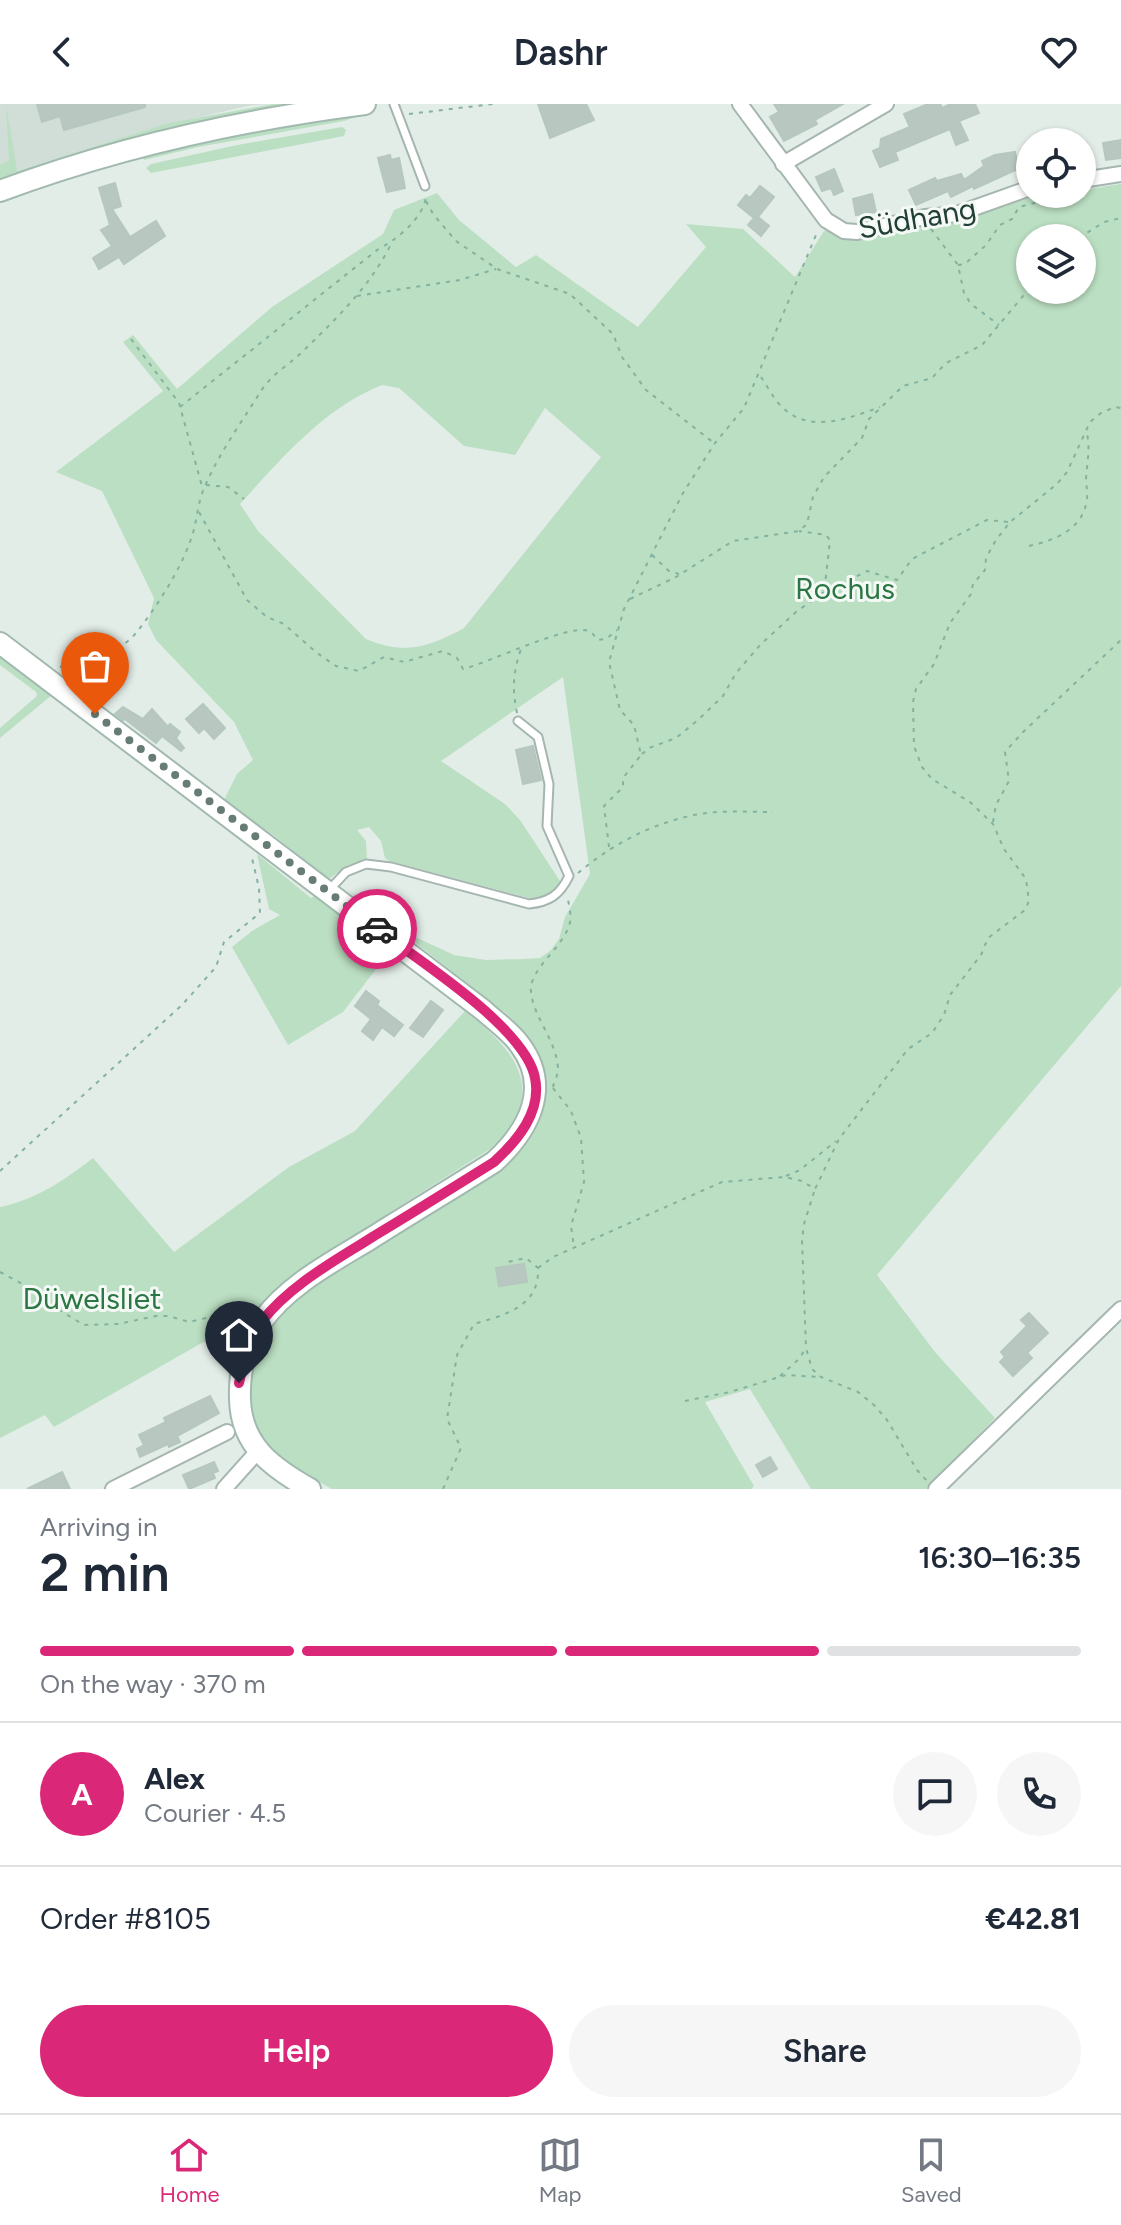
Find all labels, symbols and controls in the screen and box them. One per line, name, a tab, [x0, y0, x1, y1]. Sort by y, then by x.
icon: back	[40, 30, 84, 74]
icon: heart	[1037, 30, 1081, 74]
text: Dashr	[513, 31, 608, 74]
map controls	[1016, 128, 1096, 304]
button: locate	[1016, 128, 1096, 208]
street label: Südhang	[855, 189, 979, 247]
button: layers	[1016, 224, 1096, 304]
park label: Rochus	[795, 570, 895, 607]
pin	[61, 632, 129, 714]
icon: bag	[73, 644, 117, 688]
courier	[337, 889, 417, 969]
icon: car	[355, 907, 399, 951]
park label: Düwelsliet	[23, 1280, 161, 1317]
pin	[205, 1301, 273, 1383]
icon: home	[217, 1313, 261, 1357]
text: Arriving in	[40, 1511, 158, 1543]
text: 16:30–16:35	[918, 1539, 1081, 1576]
text: 2 min	[40, 1542, 169, 1604]
text: On the way · 370 m	[40, 1668, 266, 1700]
button: chat	[893, 1752, 977, 1836]
button: phone	[997, 1752, 1081, 1836]
text: Alex	[144, 1760, 205, 1797]
text: A	[71, 1776, 93, 1813]
text: Courier · 4.5	[144, 1797, 286, 1829]
text: Order #8105	[40, 1900, 211, 1937]
text: €42.81	[985, 1900, 1081, 1937]
button: Help	[40, 2005, 553, 2097]
button: Share	[569, 2005, 1081, 2097]
tab: Home	[159, 2133, 219, 2208]
tab: Map	[538, 2133, 582, 2208]
tab: Saved	[901, 2133, 962, 2208]

